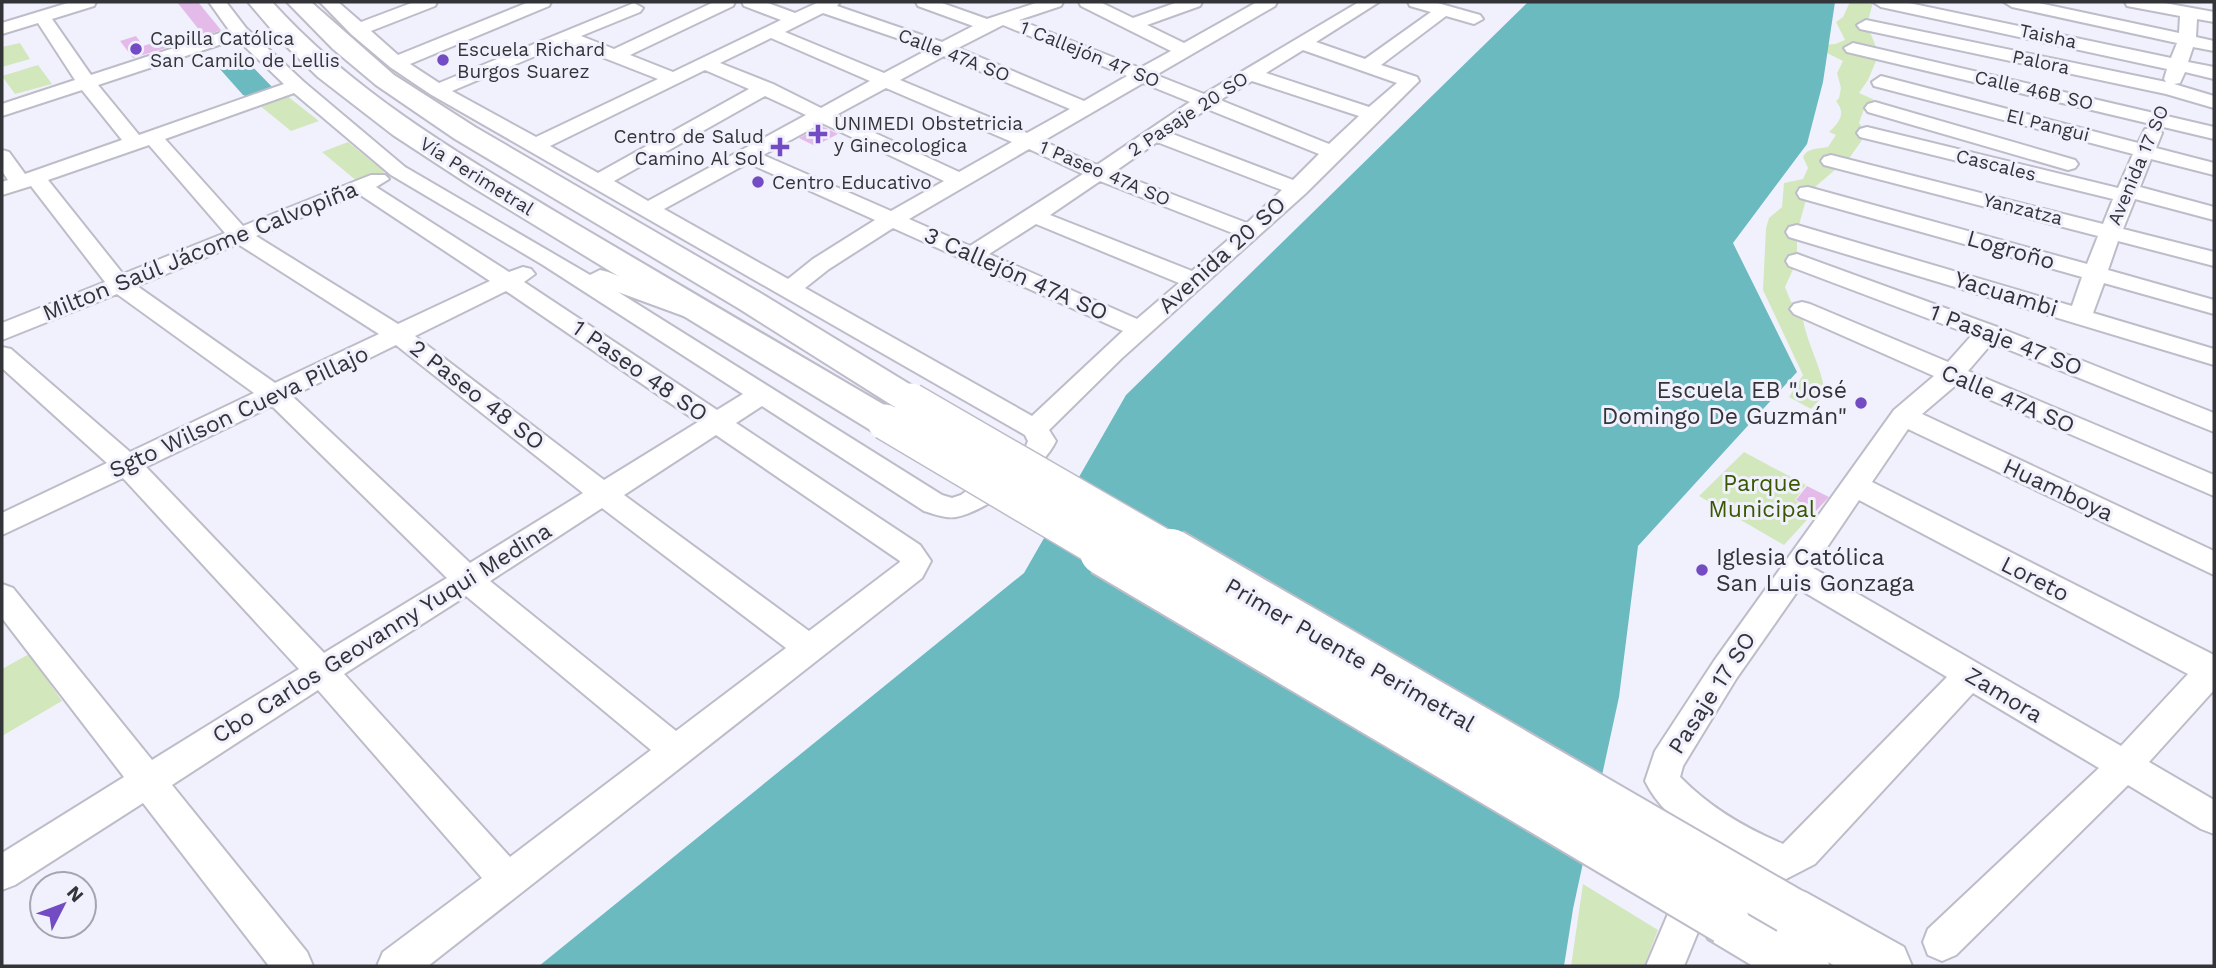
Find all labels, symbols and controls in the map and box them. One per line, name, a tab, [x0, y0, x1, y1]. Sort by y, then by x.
street label: 1 Callejón 47 SO	[1017, 16, 1163, 92]
street label: Taisha	[2017, 19, 2079, 53]
street label: Calle 47A SO	[895, 23, 1013, 87]
place label: Capilla Católica San Camilo de Lellis	[150, 27, 340, 72]
place label: Escuela Richard Burgos Suarez	[457, 38, 605, 83]
marker: Capilla Católica San Camilo de Lellis	[128, 41, 144, 57]
street label: Palora	[2010, 45, 2072, 79]
marker: Escuela Richard Burgos Suarez	[435, 52, 451, 68]
street label: Calle 46B SO	[1972, 65, 2096, 115]
street label: 2 Pasaje 20 SO	[1123, 67, 1253, 161]
street label: Avenida 17 SO	[2102, 101, 2174, 229]
street label: El Pangui	[2004, 104, 2092, 146]
place label: UNIMEDI Obstetricia y Ginecologica	[834, 112, 1023, 157]
marker: UNIMEDI Obstetricia y Ginecologica	[808, 124, 828, 144]
place label: Centro de Salud Camino Al Sol	[614, 125, 764, 170]
street label: Vía Perimetral	[416, 132, 538, 220]
street label: 1 Paseo 47A SO	[1036, 135, 1174, 211]
marker: Centro de Salud Camino Al Sol	[770, 137, 790, 157]
street label: Cascales	[1953, 144, 2039, 186]
place label: Centro Educativo	[772, 171, 932, 194]
marker: Centro Educativo	[750, 174, 766, 190]
street label: Milton Saúl Jácome Calvopiña	[39, 175, 361, 327]
street label: Yanzatza	[1981, 188, 2065, 230]
street label: Avenida 20 SO	[1153, 191, 1291, 319]
street label: 3 Callejón 47A SO	[920, 221, 1112, 327]
street label: Logroño	[1964, 225, 2058, 275]
street label: Yacuambi	[1951, 265, 2061, 323]
street label: 1 Pasaje 47 SO	[1926, 299, 2086, 381]
street label: 1 Paseo 48 SO	[567, 314, 713, 428]
street label: 2 Paseo 48 SO	[404, 334, 550, 456]
street label: Sgto Wilson Cueva Pillajo	[105, 340, 373, 484]
street label: Calle 47A SO	[1937, 359, 2079, 439]
place label: Escuela EB "José Domingo De Guzmán"	[1602, 377, 1847, 430]
marker: Escuela EB "José Domingo De Guzmán"	[1853, 395, 1869, 411]
street label: Huamboya	[1999, 453, 2117, 527]
park label: Parque Municipal	[1708, 470, 1816, 523]
street label: Cbo Carlos Geovanny Yuqui Medina	[207, 517, 557, 749]
place label: Iglesia Católica San Luis Gonzaga	[1716, 544, 1915, 597]
street label: Loreto	[1997, 550, 2073, 608]
marker: Iglesia Católica San Luis Gonzaga	[1694, 562, 1710, 578]
street label: Primer Puente Perimetral	[1220, 572, 1480, 738]
street label: Pasaje 17 SO	[1663, 627, 1761, 759]
street label: Zamora	[1960, 661, 2048, 729]
north arrow	[28, 870, 98, 940]
text: N	[62, 881, 89, 907]

